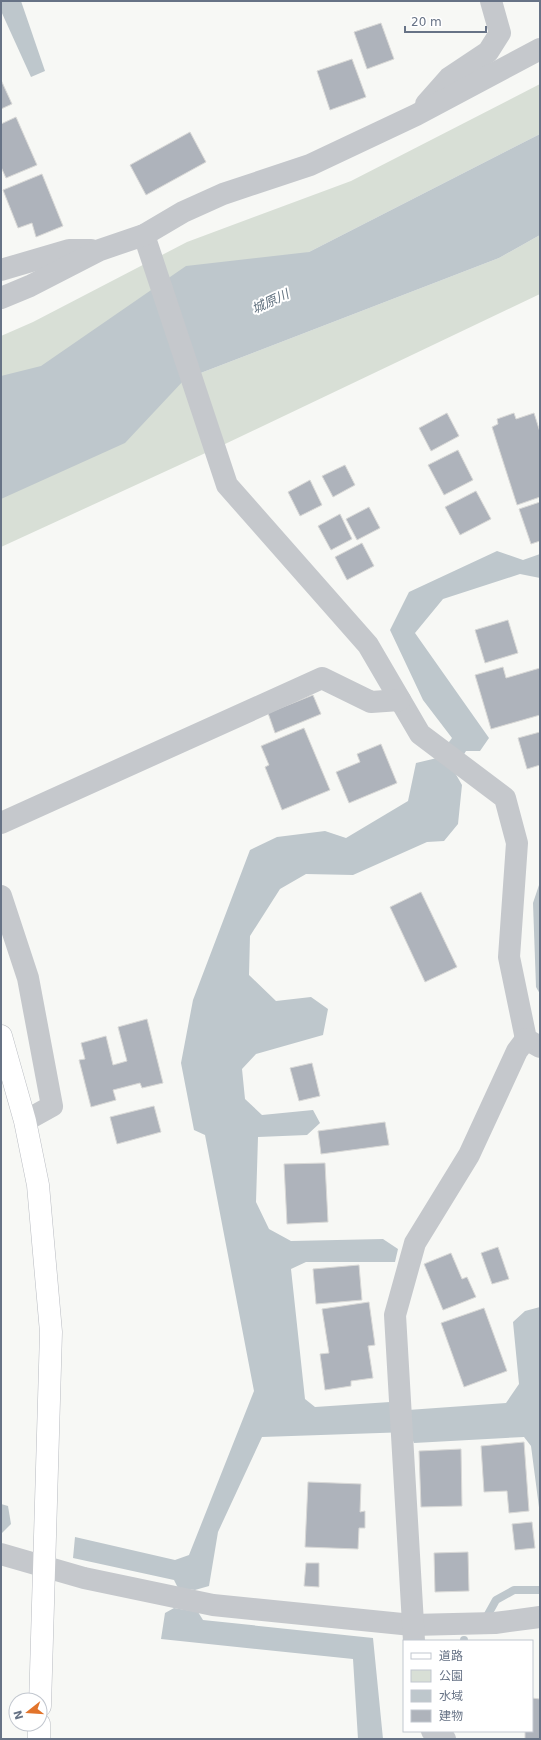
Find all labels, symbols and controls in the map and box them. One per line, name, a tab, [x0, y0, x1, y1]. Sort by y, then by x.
scale bar	[405, 8, 486, 34]
text: 20 m	[411, 15, 442, 29]
water label: 城原川	[249, 286, 293, 316]
legend	[403, 1640, 533, 1732]
text: 道路	[439, 1649, 463, 1663]
text: 公園	[439, 1669, 463, 1683]
text: 水域	[439, 1689, 463, 1703]
north arrow	[8, 1692, 48, 1732]
text: N	[11, 1708, 26, 1721]
text: 建物	[439, 1709, 463, 1723]

